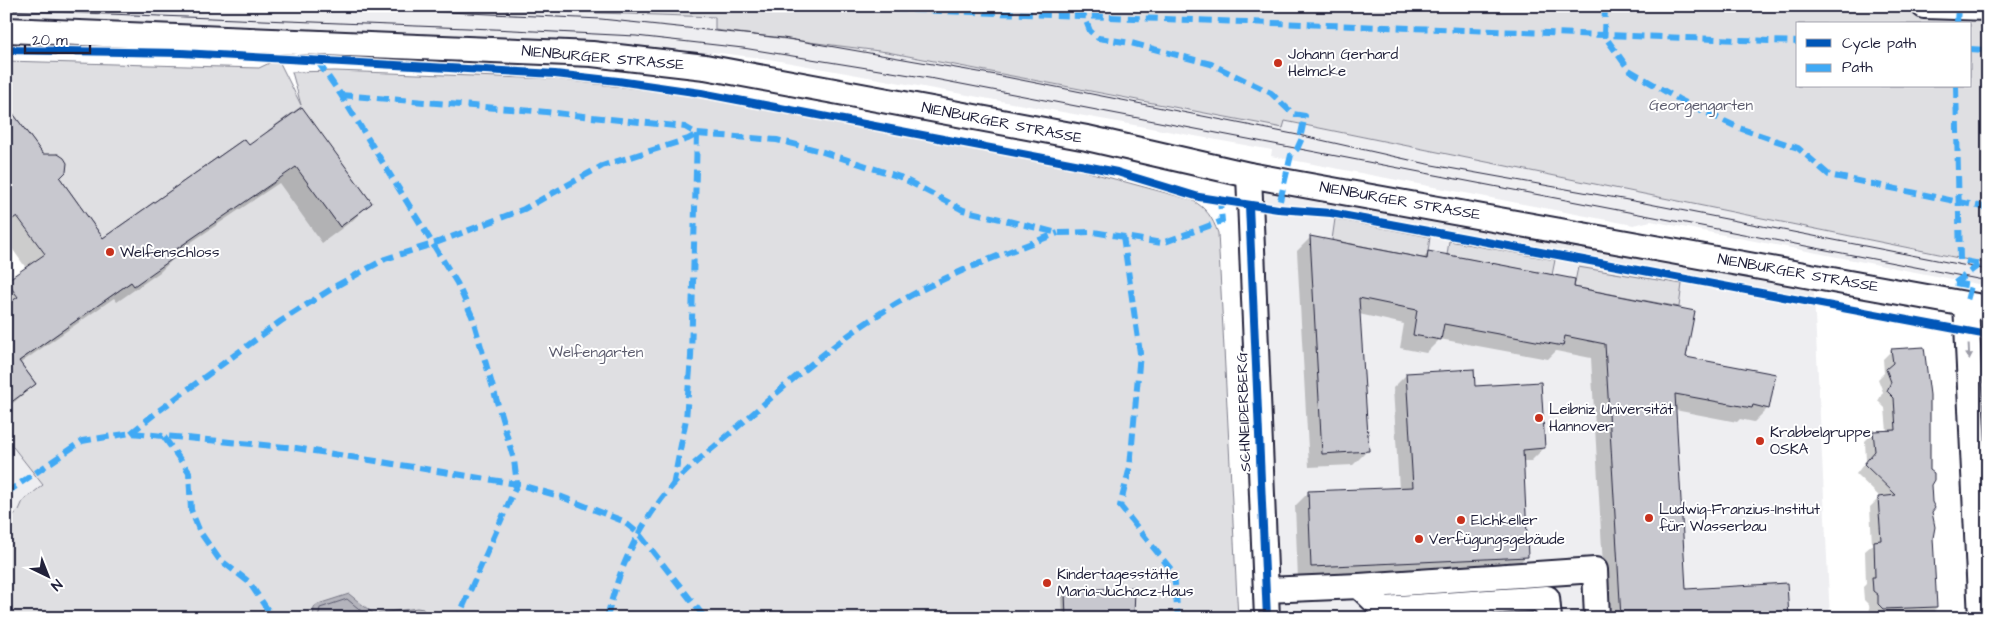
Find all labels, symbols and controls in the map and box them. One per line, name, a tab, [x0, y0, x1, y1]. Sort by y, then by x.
scale bar	[25, 22, 90, 54]
legend	[1796, 22, 1972, 88]
text: 20 m	[32, 30, 68, 51]
text: Cycle path	[1842, 33, 1917, 55]
street label: NIENBURGER STRASSE	[521, 40, 685, 76]
place label: Johann Gerhard Helmcke	[1288, 44, 1399, 82]
marker: Johann Gerhard Helmcke	[1272, 57, 1284, 69]
text: Path	[1842, 57, 1873, 78]
park label: Georgengarten	[1649, 95, 1753, 117]
street label: NIENBURGER STRASSE	[920, 97, 1084, 149]
street label: NIENBURGER STRASSE	[1318, 176, 1482, 226]
place label: Welfenschloss	[120, 242, 220, 263]
marker: Welfenschloss	[104, 246, 116, 258]
street label: NIENBURGER STRASSE	[1716, 248, 1880, 298]
park label: Welfengarten	[549, 342, 644, 364]
one-way arrow	[1965, 345, 1973, 361]
street label: SCHNEIDERBERG	[1231, 351, 1257, 472]
place label: Leibniz Universität Hannover	[1549, 399, 1673, 437]
marker: Leibniz Universität Hannover	[1533, 412, 1545, 424]
place label: Krabbelgruppe OSKA	[1770, 422, 1871, 460]
marker: Krabbelgruppe OSKA	[1754, 435, 1766, 447]
place label: Ludwig-Franzius-Institut für Wasserbau	[1659, 499, 1820, 537]
place label: Elchkeller	[1471, 510, 1538, 531]
marker: Ludwig-Franzius-Institut für Wasserbau	[1643, 512, 1655, 524]
marker: Elchkeller	[1455, 514, 1467, 526]
place label: Verfügungsgebäude	[1429, 529, 1565, 551]
marker: Verfügungsgebäude	[1413, 533, 1425, 545]
north arrow	[22, 552, 72, 602]
place label: Kindertagesstätte Maria-Juchacz-Haus	[1057, 564, 1194, 602]
text: N	[46, 574, 66, 595]
marker: Kindertagesstätte Maria-Juchacz-Haus	[1041, 577, 1053, 589]

